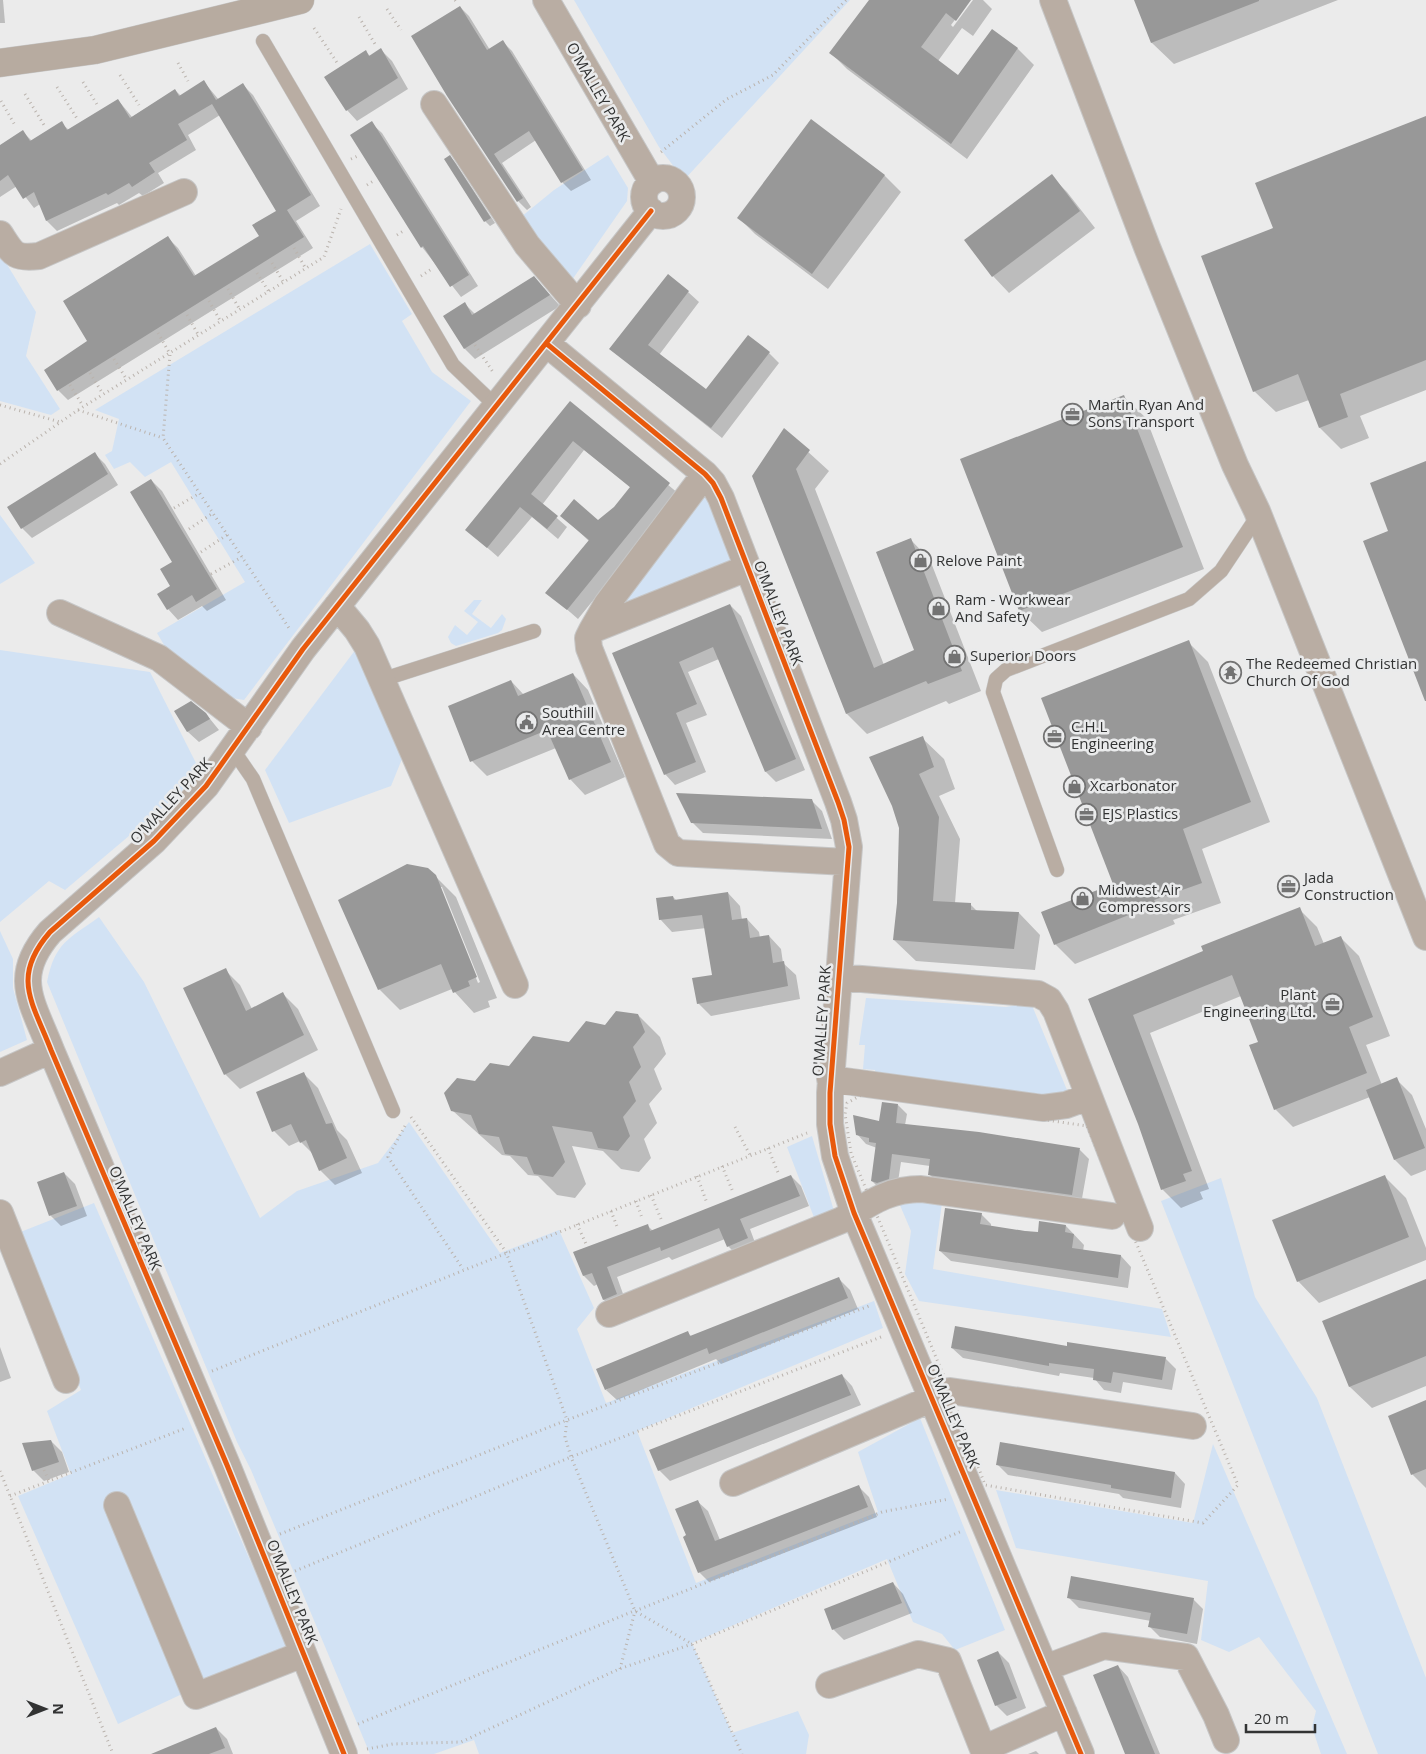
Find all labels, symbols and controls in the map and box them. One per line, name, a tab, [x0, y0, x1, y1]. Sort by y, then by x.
street label: O'MALLEY PARK	[562, 38, 636, 145]
place label: Martin Ryan And Sons Transport	[1088, 394, 1204, 431]
office icon: Martin Ryan And Sons Transport	[1060, 402, 1084, 426]
shop icon: Relove Paint	[908, 549, 932, 573]
place label: Relove Paint	[936, 550, 1022, 570]
street label: O'MALLEY PARK	[750, 557, 808, 669]
place label: Ram - Workwear And Safety	[955, 589, 1071, 626]
shop icon: Ram - Workwear And Safety	[927, 597, 951, 621]
shop icon: Superior Doors	[942, 644, 966, 668]
place label: Superior Doors	[970, 645, 1076, 665]
place label: The Redeemed Christian Church Of God	[1246, 653, 1417, 690]
temple icon: The Redeemed Christian Church Of God	[1218, 661, 1242, 685]
place label: Southill Area Centre	[542, 702, 625, 739]
public building icon: Southill Area Centre	[514, 710, 538, 734]
place label: C.H.L Engineering	[1071, 716, 1154, 753]
office icon: C.H.L Engineering	[1043, 724, 1067, 748]
street label: O'MALLEY PARK	[125, 752, 216, 848]
shop icon: Xcarbonator	[1062, 774, 1086, 798]
place label: Xcarbonator	[1090, 775, 1177, 795]
office icon: EJS Plastics	[1074, 802, 1098, 826]
place label: EJS Plastics	[1102, 803, 1178, 823]
place label: Jada Construction	[1302, 867, 1394, 904]
office icon: Jada Construction	[1276, 875, 1300, 899]
place label: Midwest Air Compressors	[1098, 879, 1191, 916]
shop icon: Midwest Air Compressors	[1070, 887, 1094, 911]
street label: O'MALLEY PARK	[807, 964, 835, 1077]
place label: Plant Engineering Ltd.	[1203, 984, 1316, 1021]
office icon: Plant Engineering Ltd.	[1320, 992, 1344, 1016]
street label: O'MALLEY PARK	[105, 1163, 167, 1273]
street label: O'MALLEY PARK	[923, 1361, 985, 1471]
street label: O'MALLEY PARK	[263, 1536, 323, 1648]
north arrow	[20, 1684, 70, 1734]
scale bar	[1246, 1702, 1315, 1734]
text: N	[49, 1703, 68, 1715]
text: 20 m	[1254, 1708, 1289, 1728]

